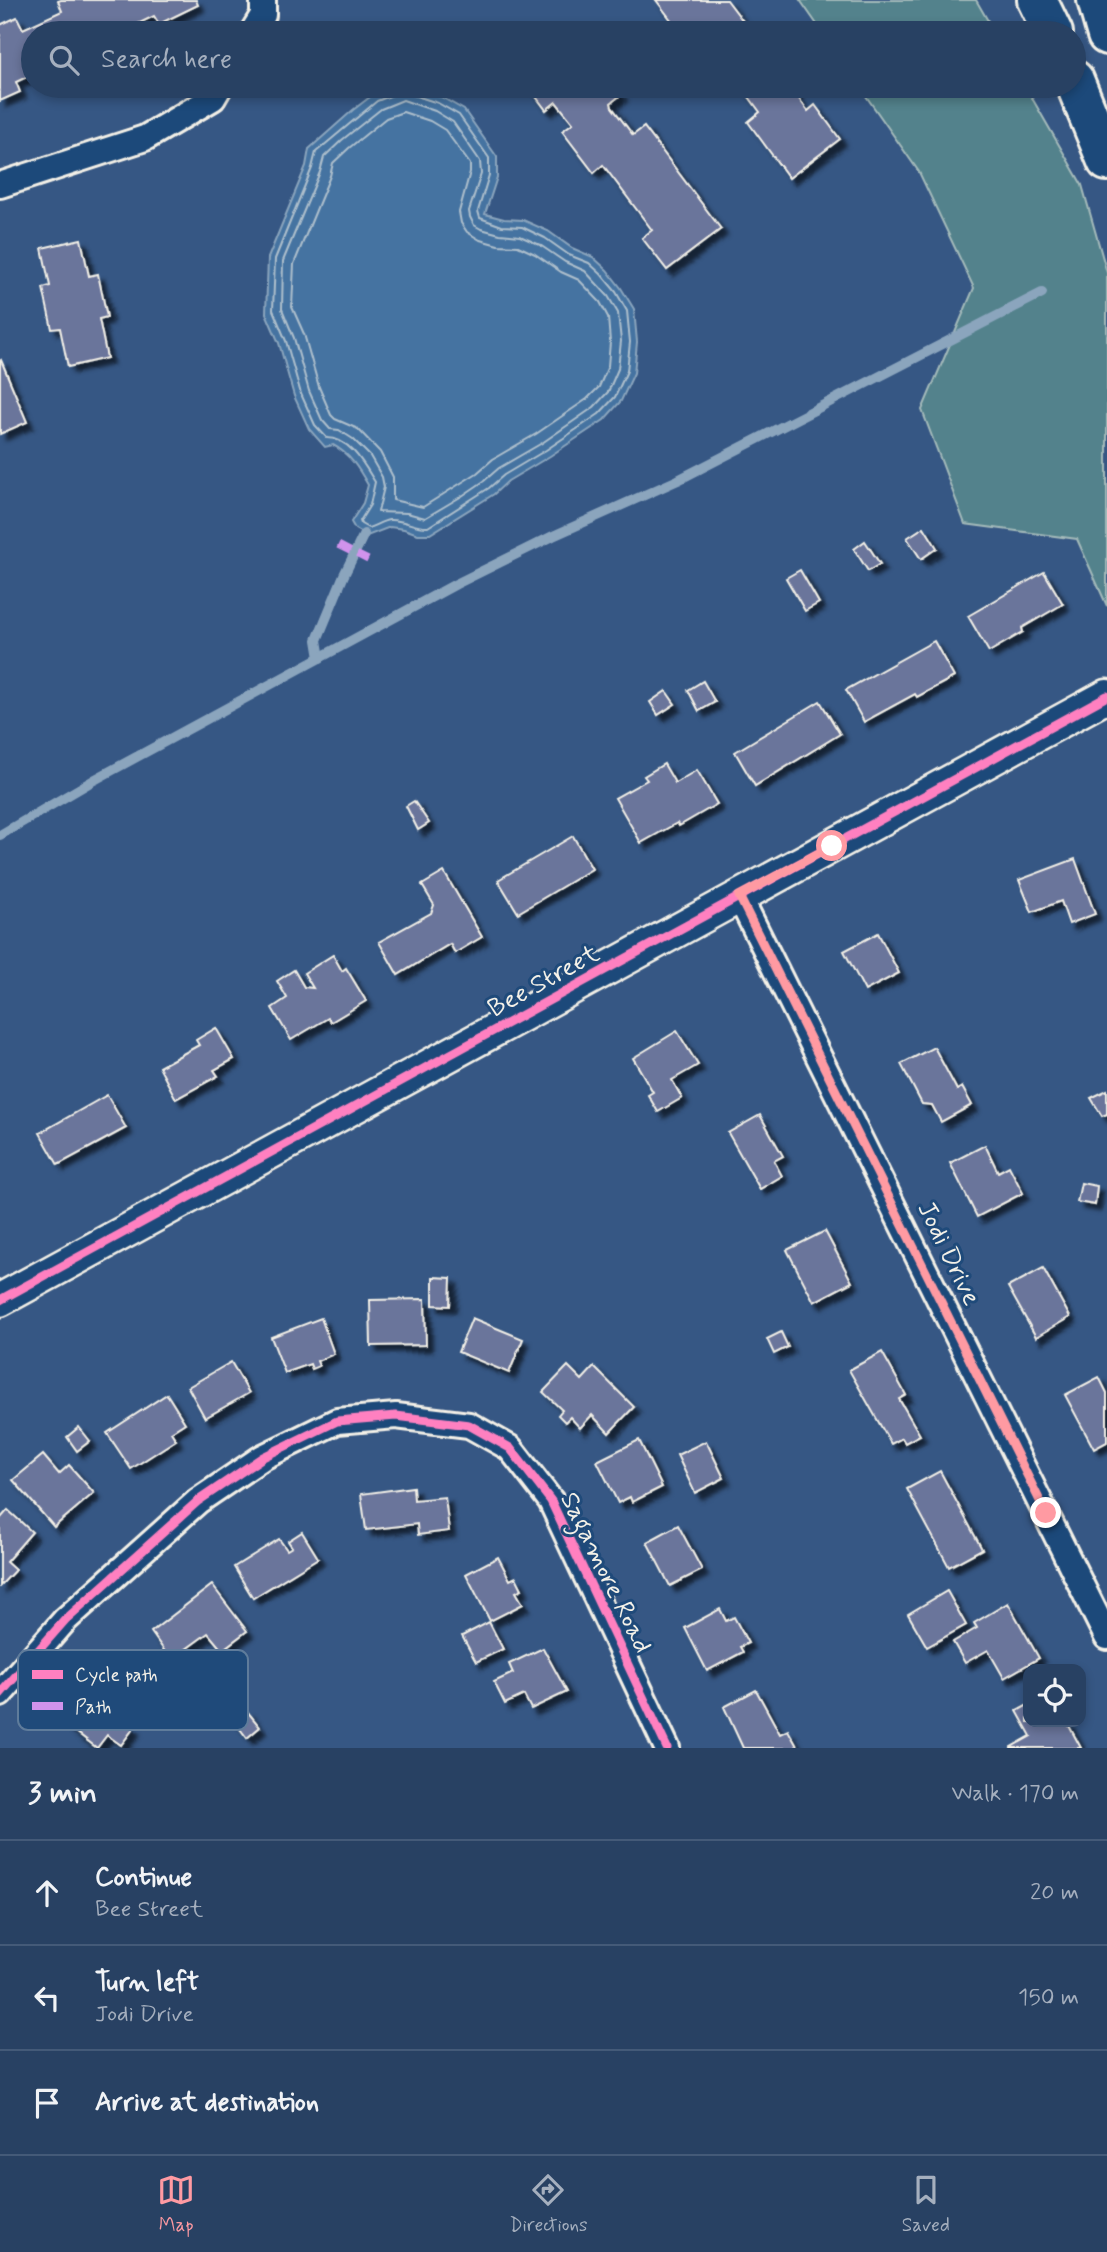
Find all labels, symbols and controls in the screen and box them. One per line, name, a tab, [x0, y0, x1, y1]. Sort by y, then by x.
search box	[21, 21, 1086, 98]
icon: search	[45, 41, 83, 79]
text: Search here	[101, 43, 232, 77]
route start	[816, 830, 847, 861]
street label: Bee Street	[482, 937, 606, 1026]
street label: Jodi Drive	[908, 1196, 988, 1312]
street label: Sagamore Road	[549, 1487, 659, 1660]
route end	[1030, 1497, 1061, 1528]
legend	[18, 1650, 248, 1730]
text: Cycle path	[75, 1663, 158, 1688]
map controls	[1023, 1664, 1086, 1727]
button: locate	[1023, 1664, 1086, 1727]
text: Path	[75, 1695, 112, 1720]
text: 3 min	[28, 1774, 97, 1813]
text: Walk · 170 m	[951, 1779, 1079, 1809]
text: Continue	[95, 1861, 192, 1895]
icon: ahead	[28, 1874, 66, 1912]
text: 20 m	[1030, 1878, 1079, 1908]
text: Bee Street	[95, 1895, 203, 1925]
text: Turn left	[95, 1966, 199, 2000]
icon: left	[28, 1979, 66, 2017]
text: 150 m	[1018, 1983, 1079, 2013]
text: Jodi Drive	[95, 2000, 194, 2030]
icon: arrive	[28, 2084, 66, 2122]
text: Arrive at destination	[95, 2086, 319, 2120]
tab: Map	[157, 2171, 195, 2238]
tab: Directions	[509, 2171, 588, 2238]
tab: Saved	[902, 2171, 950, 2238]

